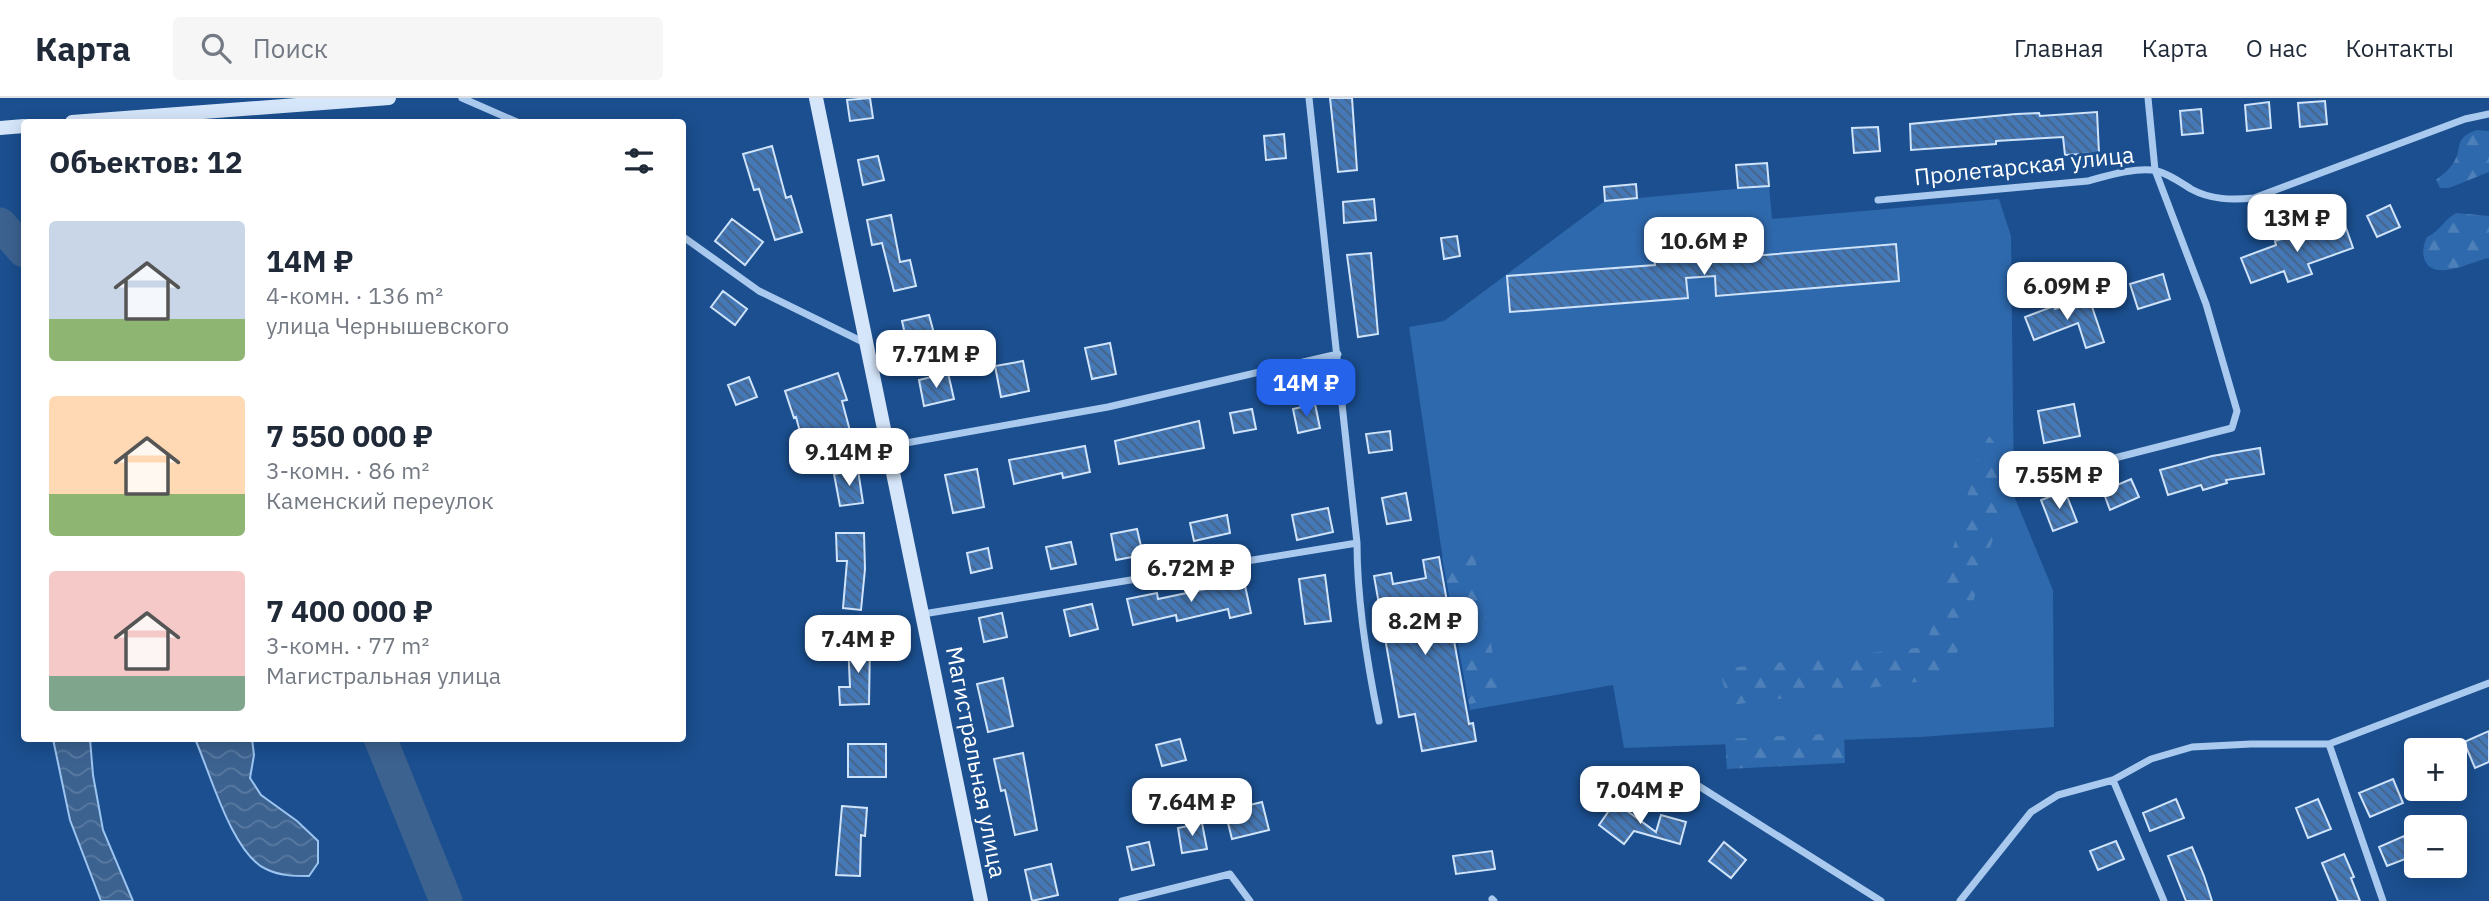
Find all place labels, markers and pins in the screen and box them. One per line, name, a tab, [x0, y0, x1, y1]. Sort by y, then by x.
pin: 13M ₽	[2248, 194, 2346, 254]
pin: 10.6M ₽	[1639, 218, 1769, 277]
pin: 6.09M ₽	[2002, 262, 2132, 322]
pin: 7.71M ₽	[871, 330, 1001, 390]
pin: 14M ₽	[1257, 360, 1355, 419]
pin: 9.14M ₽	[784, 428, 914, 488]
pin: 7.55M ₽	[1994, 452, 2124, 511]
pin: 6.72M ₽	[1126, 545, 1256, 604]
pin: 8.2M ₽	[1368, 598, 1482, 657]
pin: 7.4M ₽	[801, 616, 915, 675]
pin: 7.04M ₽	[1575, 766, 1705, 826]
pin: 7.64M ₽	[1127, 778, 1257, 838]

